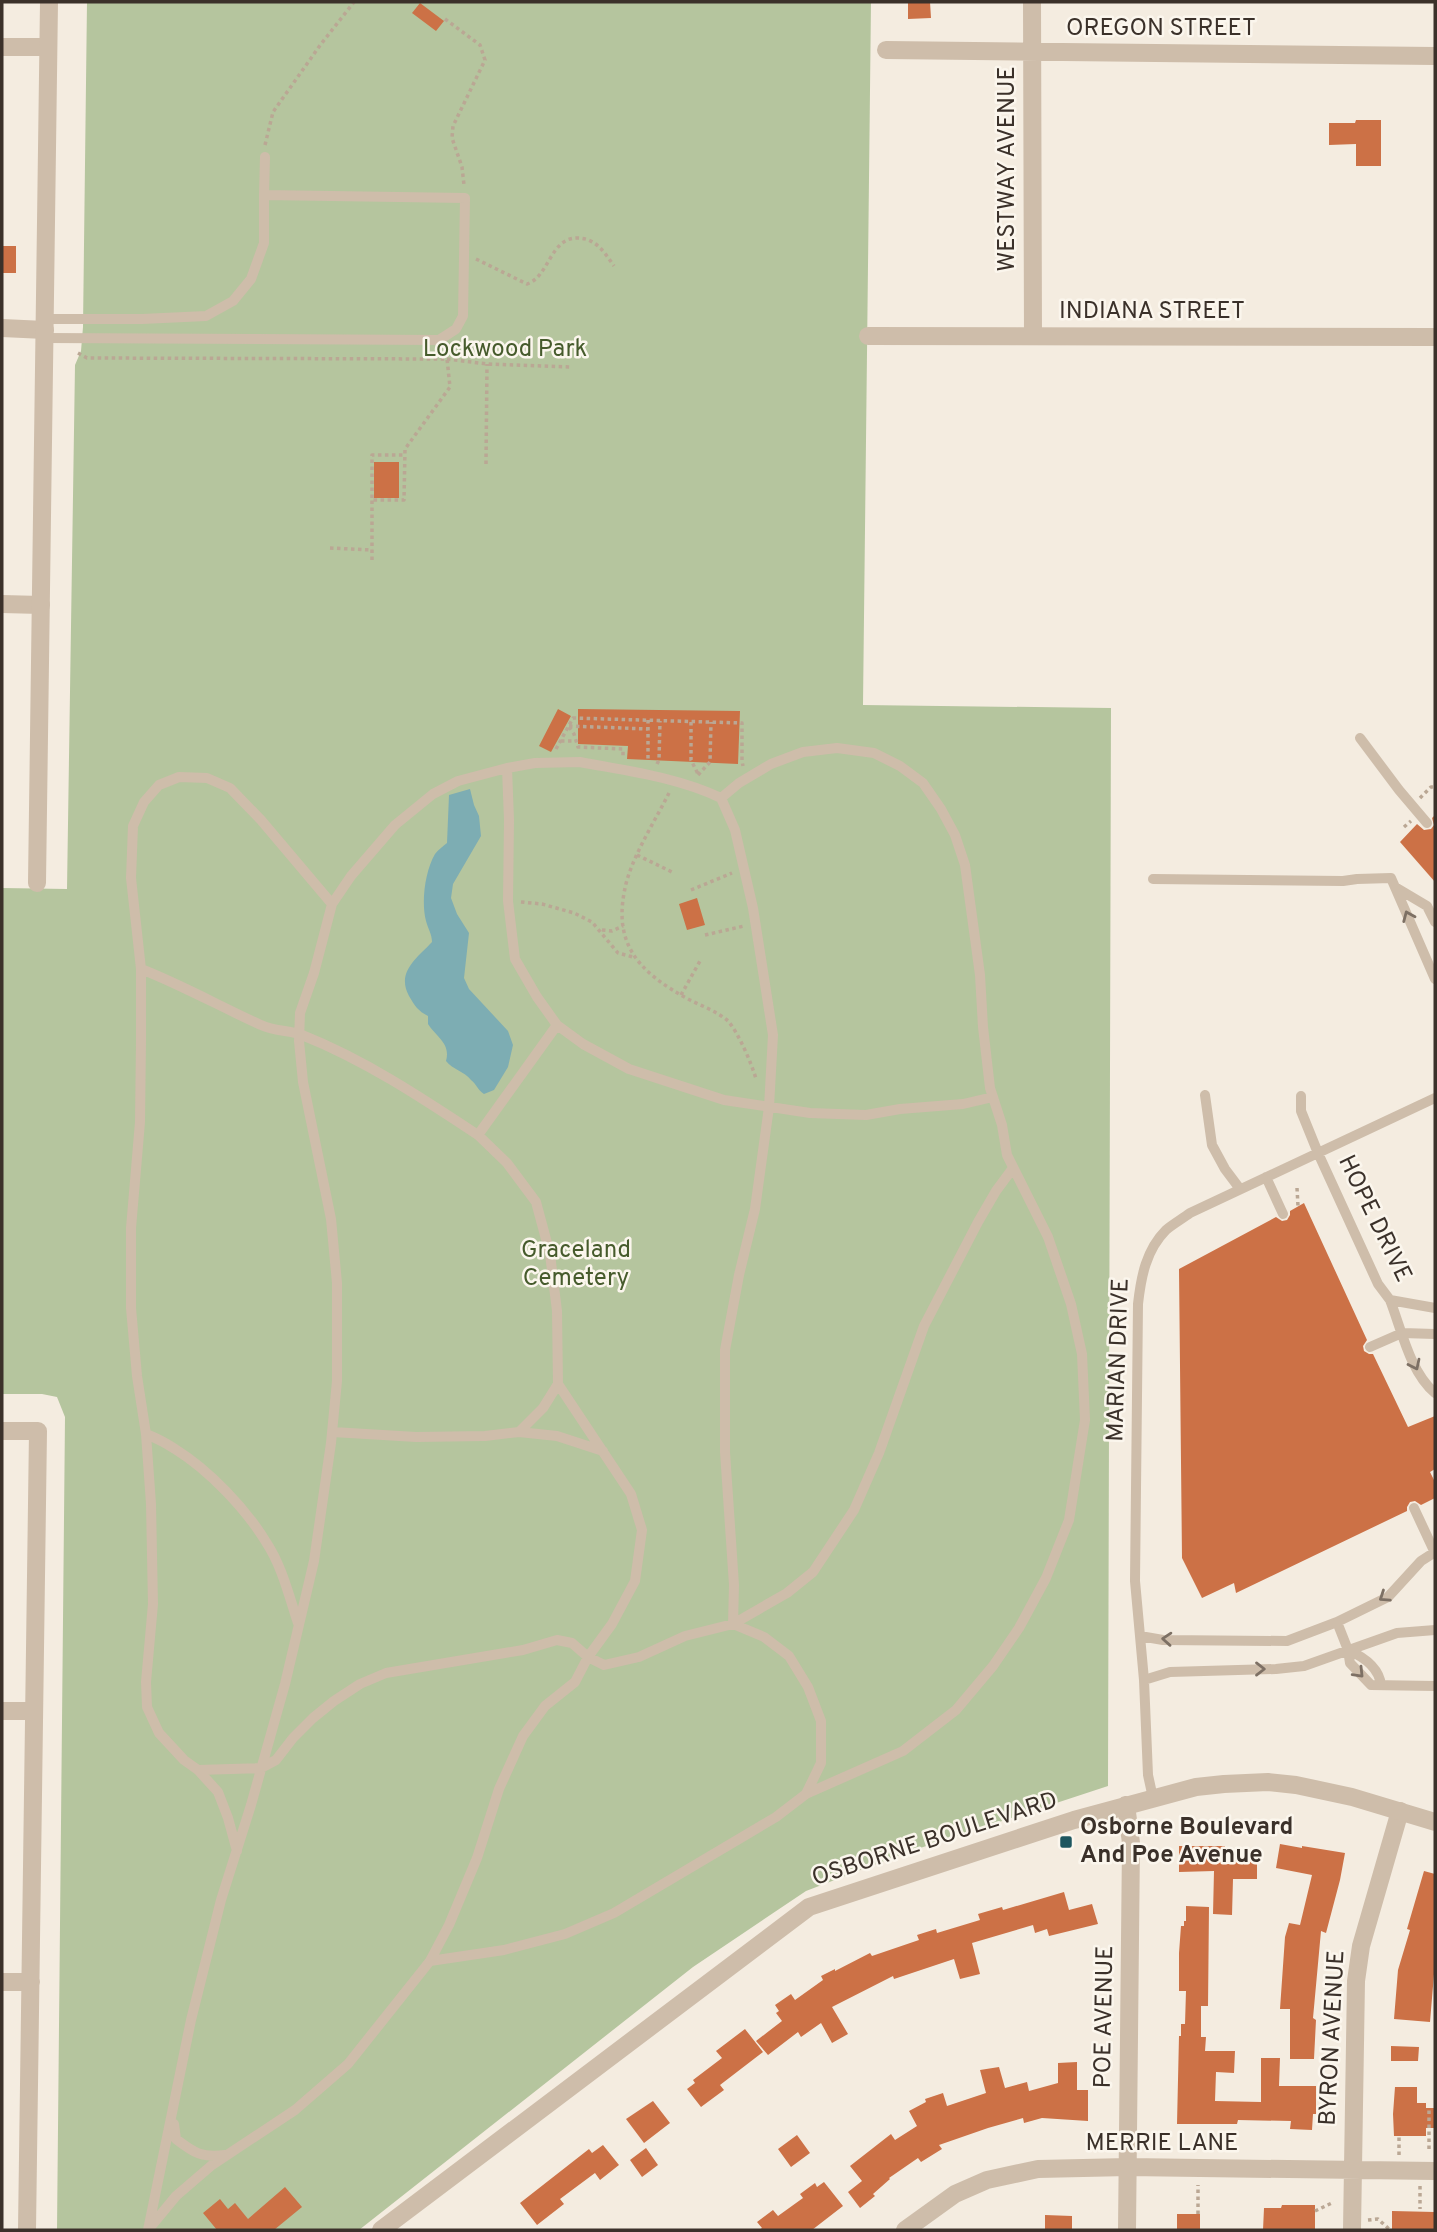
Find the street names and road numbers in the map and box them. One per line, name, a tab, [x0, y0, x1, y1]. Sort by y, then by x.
street label: OREGON STREET	[1066, 14, 1256, 44]
street label: WESTWAY AVENUE	[993, 66, 1023, 272]
street label: INDIANA STREET	[1059, 297, 1245, 327]
street label: HOPE DRIVE	[1330, 1151, 1418, 1287]
street label: MARIAN DRIVE	[1101, 1278, 1137, 1442]
street label: OSBORNE BOULEVARD	[808, 1786, 1062, 1894]
street label: POE AVENUE	[1089, 1945, 1121, 2089]
street label: BYRON AVENUE	[1313, 1949, 1353, 2127]
street label: MERRIE LANE	[1086, 2129, 1239, 2159]

